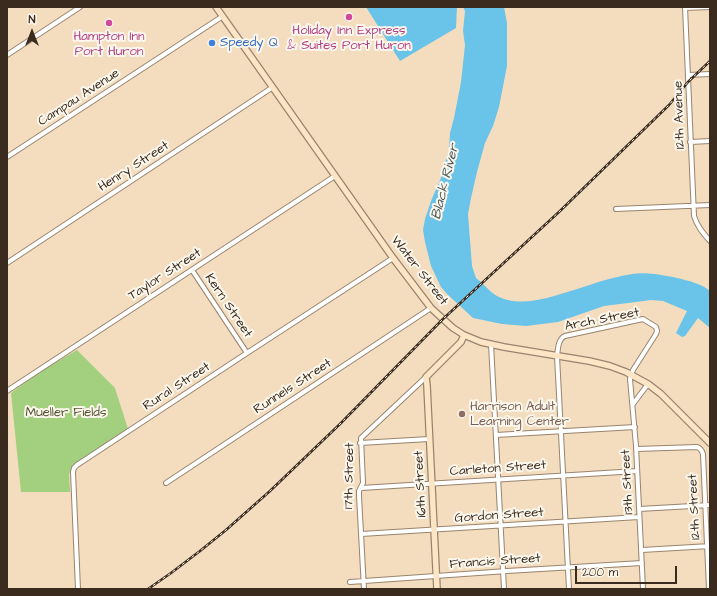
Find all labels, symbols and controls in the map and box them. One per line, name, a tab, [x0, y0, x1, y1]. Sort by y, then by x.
north arrow	[12, 12, 52, 52]
text: N	[29, 12, 35, 27]
marker: Holiday Inn Express & Suites Port Huron	[344, 12, 354, 22]
marker: Hampton Inn Port Huron	[104, 18, 114, 28]
place label: Holiday Inn Express & Suites Port Huron	[287, 23, 411, 54]
place label: Hampton Inn Port Huron	[73, 29, 145, 60]
place label: Speedy Q	[220, 35, 278, 51]
marker: Speedy Q	[207, 38, 217, 48]
street label: Campau Avenue	[35, 66, 123, 130]
street label: 12th Avenue	[671, 81, 689, 149]
street label: Henry Street	[96, 138, 172, 196]
water label: Black River	[429, 143, 463, 221]
street label: Water Street	[387, 233, 451, 309]
street label: Taylor Street	[126, 246, 204, 304]
street label: Kern Street	[201, 271, 255, 341]
street label: Arch Street	[563, 305, 641, 335]
street label: Runnels Street	[251, 356, 335, 418]
street label: Rural Street	[140, 359, 214, 415]
place label: Harrison Adult Learning Center	[470, 399, 569, 430]
park label: Mueller Fields	[25, 405, 107, 421]
marker: Harrison Adult Learning Center	[457, 409, 467, 419]
street label: 17th Street	[342, 443, 358, 509]
street label: 13th Street	[619, 449, 637, 515]
street label: 16th Street	[411, 450, 431, 518]
street label: Carleton Street	[449, 458, 547, 480]
street label: 12th Street	[685, 474, 705, 540]
street label: Gordon Street	[454, 505, 544, 527]
street label: Francis Street	[449, 551, 541, 573]
scale bar	[577, 558, 679, 584]
text: 200 m	[582, 564, 618, 581]

